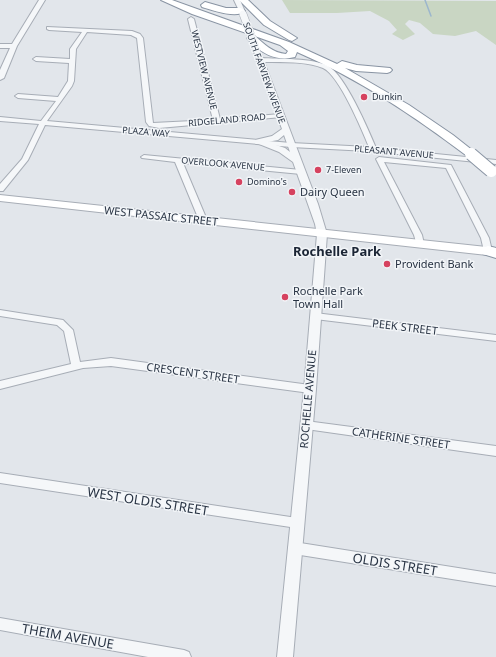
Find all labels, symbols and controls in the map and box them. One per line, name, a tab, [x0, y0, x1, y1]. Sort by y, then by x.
street label: SOUTH FARVIEW AVENUE	[240, 20, 289, 125]
street label: WESTVIEW AVENUE	[188, 29, 221, 111]
place label: Dunkin	[372, 90, 402, 103]
marker: Dunkin	[359, 92, 369, 102]
street label: RIDGELAND ROAD	[188, 110, 267, 129]
street label: PLAZA WAY	[122, 123, 171, 140]
street label: PLEASANT AVENUE	[354, 142, 434, 161]
street label: OVERLOOK AVENUE	[181, 153, 265, 174]
place label: 7-Eleven	[326, 163, 361, 176]
marker: 7-Eleven	[313, 165, 323, 175]
place label: Domino's	[247, 175, 287, 188]
marker: Domino's	[234, 177, 244, 187]
place label: Dairy Queen	[300, 184, 365, 199]
marker: Dairy Queen	[287, 187, 297, 197]
street label: WEST PASSAIC STREET	[103, 202, 219, 229]
district label: Rochelle Park	[293, 242, 382, 260]
place label: Provident Bank	[395, 256, 474, 271]
marker: Provident Bank	[382, 259, 392, 269]
place label: Rochelle Park Town Hall	[293, 283, 363, 311]
marker: Rochelle Park Town Hall	[280, 292, 290, 302]
street label: PEEK STREET	[371, 315, 439, 338]
street label: ROCHELLE AVENUE	[296, 349, 319, 449]
street label: CRESCENT STREET	[146, 359, 241, 386]
street label: CATHERINE STREET	[351, 423, 451, 452]
street label: WEST OLDIS STREET	[86, 483, 211, 520]
street label: OLDIS STREET	[351, 548, 439, 580]
street label: THEIM AVENUE	[21, 619, 115, 653]

